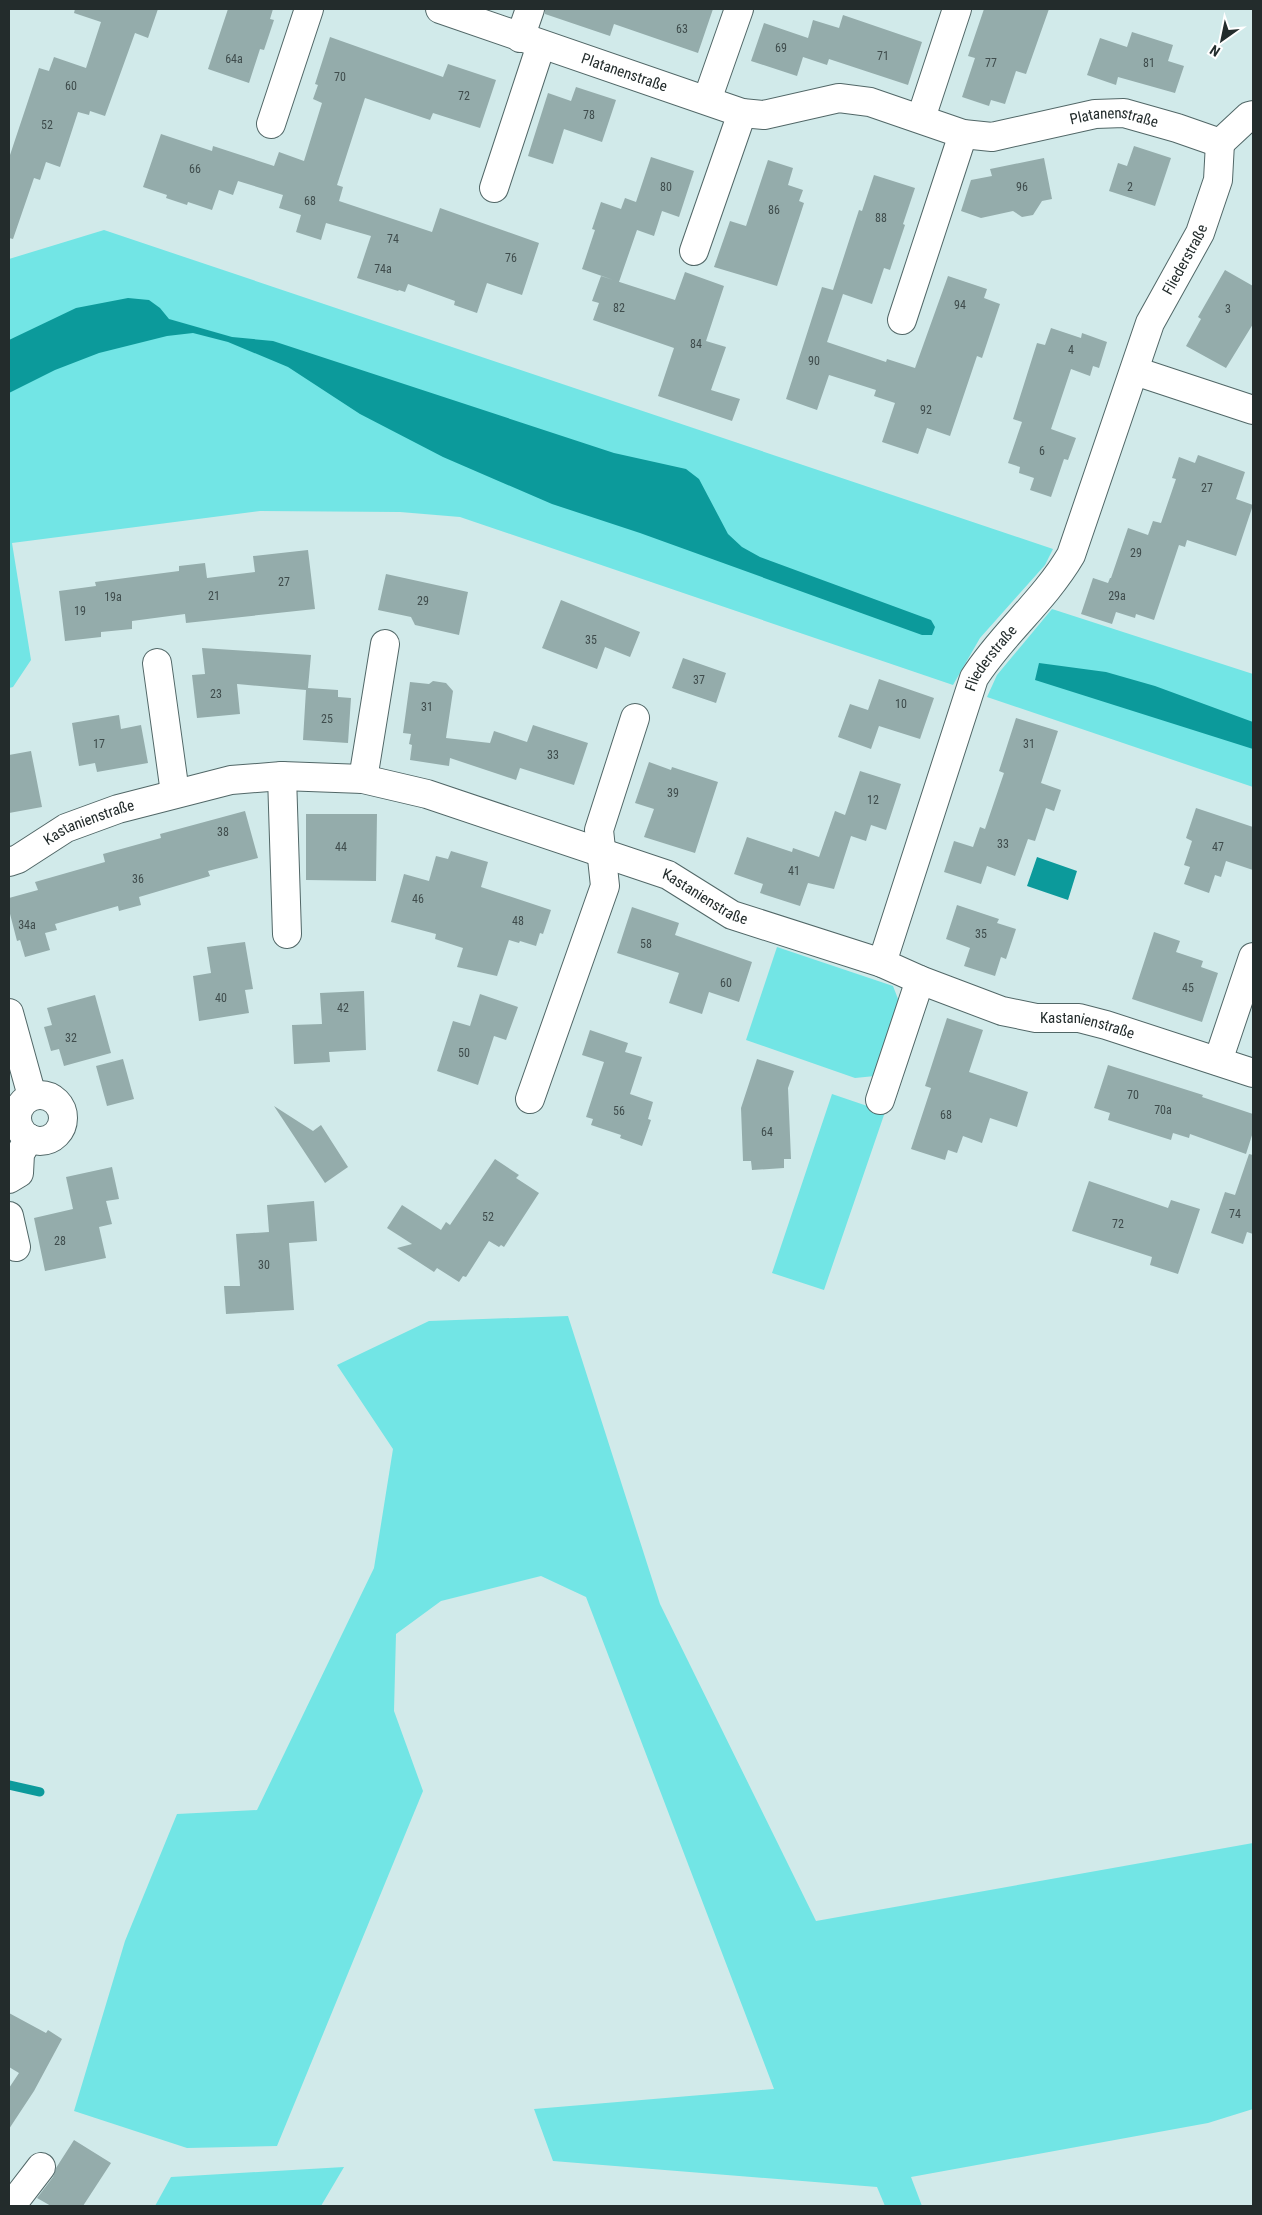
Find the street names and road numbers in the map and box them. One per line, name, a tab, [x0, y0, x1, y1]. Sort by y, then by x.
street label: Platanenstraße	[579, 49, 670, 96]
street label: Platanenstraße	[1068, 104, 1160, 131]
street label: Fliederstraße	[1158, 222, 1211, 298]
street label: Fliederstraße	[961, 621, 1021, 694]
street label: Kastanienstraße	[40, 796, 136, 849]
street label: Kastanienstraße	[660, 865, 750, 928]
street label: Kastanienstraße	[1040, 1009, 1137, 1043]

